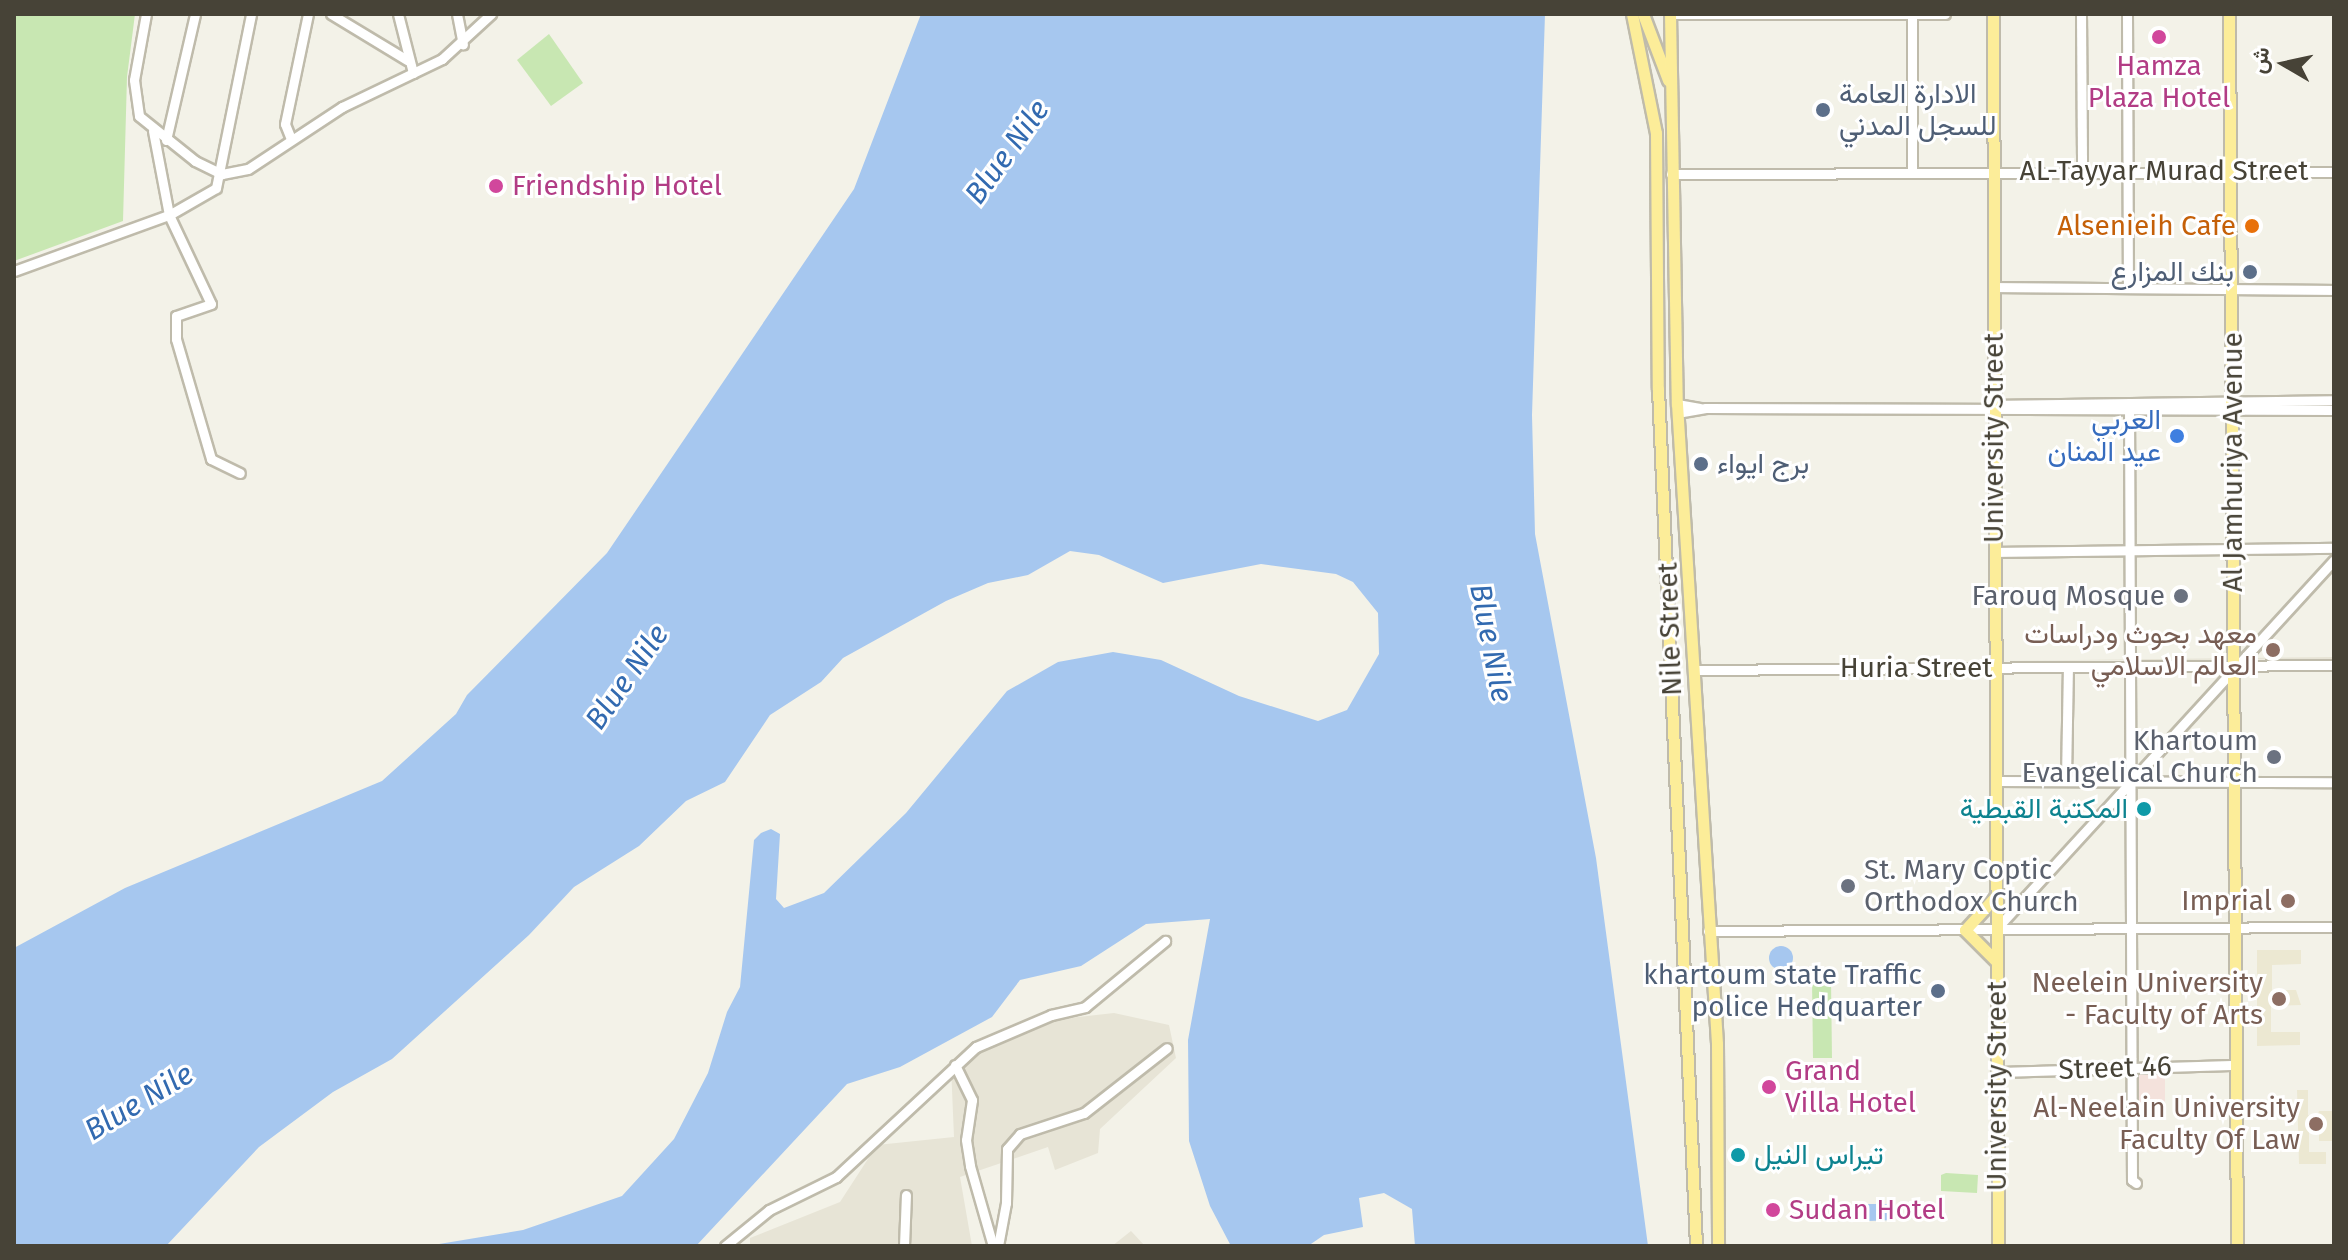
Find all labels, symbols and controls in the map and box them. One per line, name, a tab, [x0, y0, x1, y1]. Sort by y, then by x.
north arrow	[2244, 24, 2324, 104]
marker: Hamza Plaza Hotel	[2150, 28, 2168, 46]
text: ش	[2244, 45, 2275, 75]
place label: Hamza Plaza Hotel	[2088, 49, 2230, 115]
place label: الادارة العامة للسجل المدني	[1839, 77, 1997, 143]
water label: Blue Nile	[957, 93, 1057, 211]
marker: الادارة العامة للسجل المدني	[1814, 101, 1832, 119]
street label: AL-Tayyar Murad Street	[2020, 154, 2308, 188]
place label: Friendship Hotel	[512, 169, 722, 203]
marker: Friendship Hotel	[487, 177, 505, 195]
place label: Alsenieih Cafe	[2057, 209, 2236, 243]
marker: Alsenieih Cafe	[2243, 217, 2261, 235]
place label: بنك المزارع	[2111, 255, 2234, 289]
marker: بنك المزارع	[2241, 263, 2259, 281]
street label: Al Jamhuriya Avenue	[2216, 332, 2250, 592]
street label: University Street	[1977, 333, 2011, 543]
place label: العربي عيد المنان	[2048, 403, 2161, 469]
marker: العربي عيد المنان	[2168, 427, 2186, 445]
place label: برج ايواء	[1717, 447, 1809, 481]
marker: برج ايواء	[1692, 455, 1710, 473]
street label: Nile Street	[1651, 562, 1689, 696]
place label: Farouq Mosque	[1971, 579, 2165, 613]
water label: Blue Nile	[1462, 581, 1520, 705]
marker: Farouq Mosque	[2172, 587, 2190, 605]
place label: معهد بحوث ودراسات العالم الاسلامي	[2024, 617, 2257, 683]
water label: Blue Nile	[578, 618, 676, 736]
marker: معهد بحوث ودراسات العالم الاسلامي	[2264, 641, 2282, 659]
street label: Huria Street	[1840, 651, 1992, 685]
place label: Khartoum Evangelical Church	[2022, 724, 2258, 790]
marker: Khartoum Evangelical Church	[2265, 748, 2283, 766]
place label: المكتبة القبطية	[1960, 792, 2128, 826]
marker: المكتبة القبطية	[2135, 800, 2153, 818]
place label: St. Mary Coptic Orthodox Church	[1864, 853, 2079, 919]
marker: St. Mary Coptic Orthodox Church	[1839, 877, 1857, 895]
place label: Imprial	[2181, 884, 2272, 918]
marker: Imprial	[2279, 892, 2297, 910]
place label: khartoum state Traffic police Hedquarter	[1643, 958, 1922, 1024]
place label: Neelein University - Faculty of Arts	[2031, 966, 2263, 1032]
street label: University Street	[1980, 981, 2014, 1191]
marker: khartoum state Traffic police Hedquarter	[1929, 982, 1947, 1000]
marker: Neelein University - Faculty of Arts	[2270, 990, 2288, 1008]
street label: Street 46	[2058, 1049, 2172, 1087]
place label: Grand Villa Hotel	[1785, 1054, 1916, 1120]
water label: Blue Nile	[78, 1056, 200, 1148]
marker: Grand Villa Hotel	[1760, 1078, 1778, 1096]
place label: Al-Neelain University Faculty Of Law	[2033, 1091, 2300, 1157]
marker: Al-Neelain University Faculty Of Law	[2307, 1115, 2325, 1133]
place label: تيراس النيل	[1754, 1138, 1883, 1172]
marker: تيراس النيل	[1729, 1146, 1747, 1164]
place label: Sudan Hotel	[1789, 1193, 1945, 1227]
marker: Sudan Hotel	[1764, 1201, 1782, 1219]

